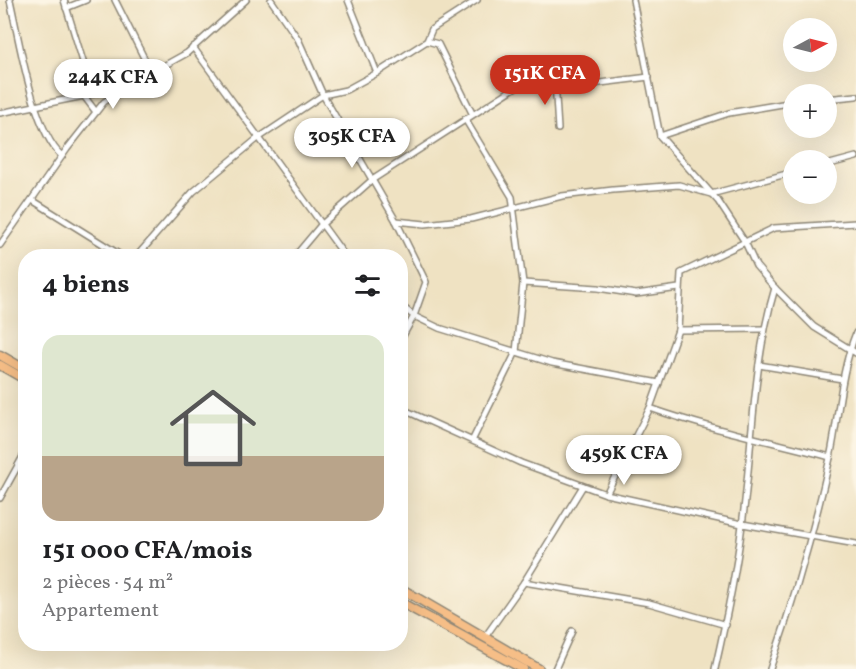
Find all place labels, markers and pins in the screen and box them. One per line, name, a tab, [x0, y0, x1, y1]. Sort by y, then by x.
pin: 151K CFA	[483, 55, 607, 106]
pin: 244K CFA	[51, 59, 175, 110]
pin: 305K CFA	[290, 118, 414, 169]
pin: 459K CFA	[562, 435, 686, 486]

